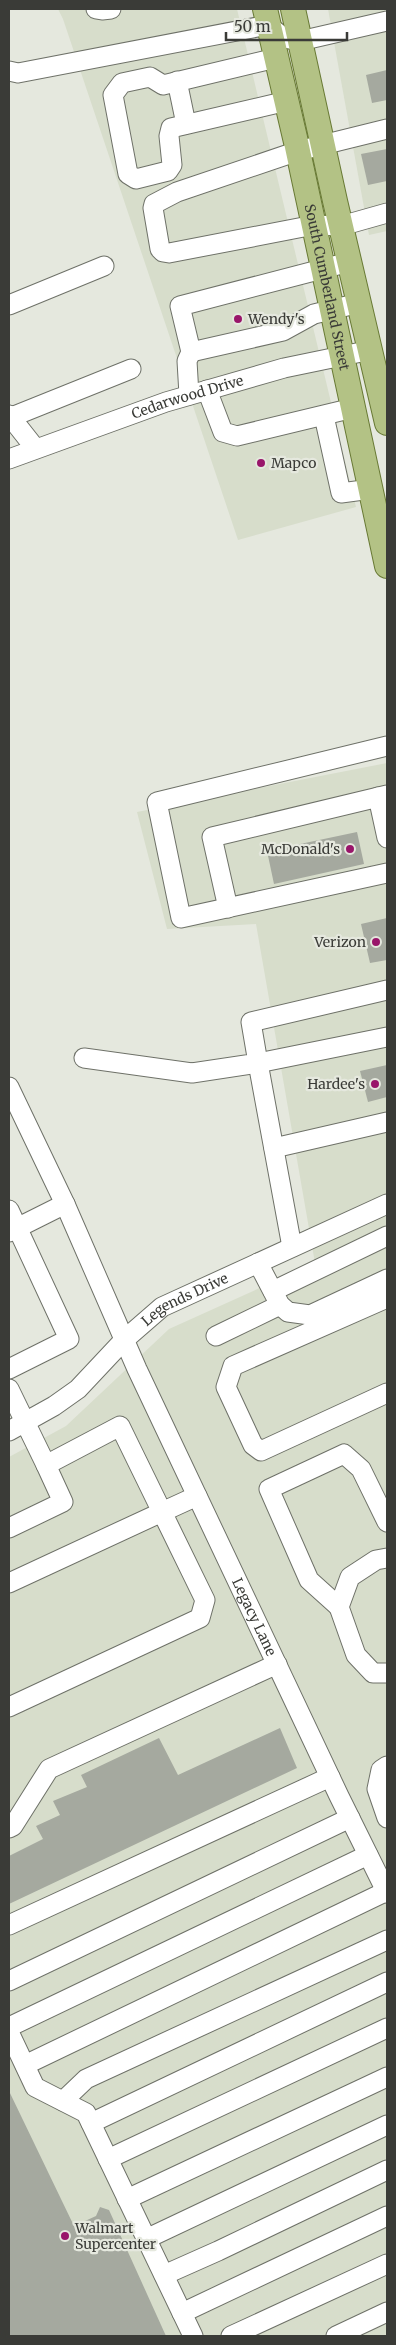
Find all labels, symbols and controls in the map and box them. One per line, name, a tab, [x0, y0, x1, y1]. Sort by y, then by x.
scale bar	[226, 10, 347, 42]
text: 50 m	[234, 17, 271, 36]
street label: South Cumberland Street	[301, 202, 354, 373]
place label: Wendy's	[247, 310, 305, 328]
marker: Wendy's	[232, 313, 244, 325]
street label: Cedarwood Drive	[129, 371, 245, 423]
place label: Mapco	[271, 454, 316, 472]
marker: Mapco	[255, 457, 267, 469]
place label: McDonald's	[261, 840, 340, 858]
marker: McDonald's	[344, 843, 356, 855]
place label: Verizon	[313, 933, 366, 951]
marker: Verizon	[370, 936, 382, 948]
place label: Hardee's	[307, 1075, 365, 1093]
marker: Hardee's	[369, 1078, 381, 1090]
street label: Legends Drive	[138, 1269, 231, 1330]
street label: Legacy Lane	[228, 1575, 280, 1659]
place label: Walmart Supercenter	[74, 2219, 156, 2253]
marker: Walmart Supercenter	[59, 2230, 71, 2242]

